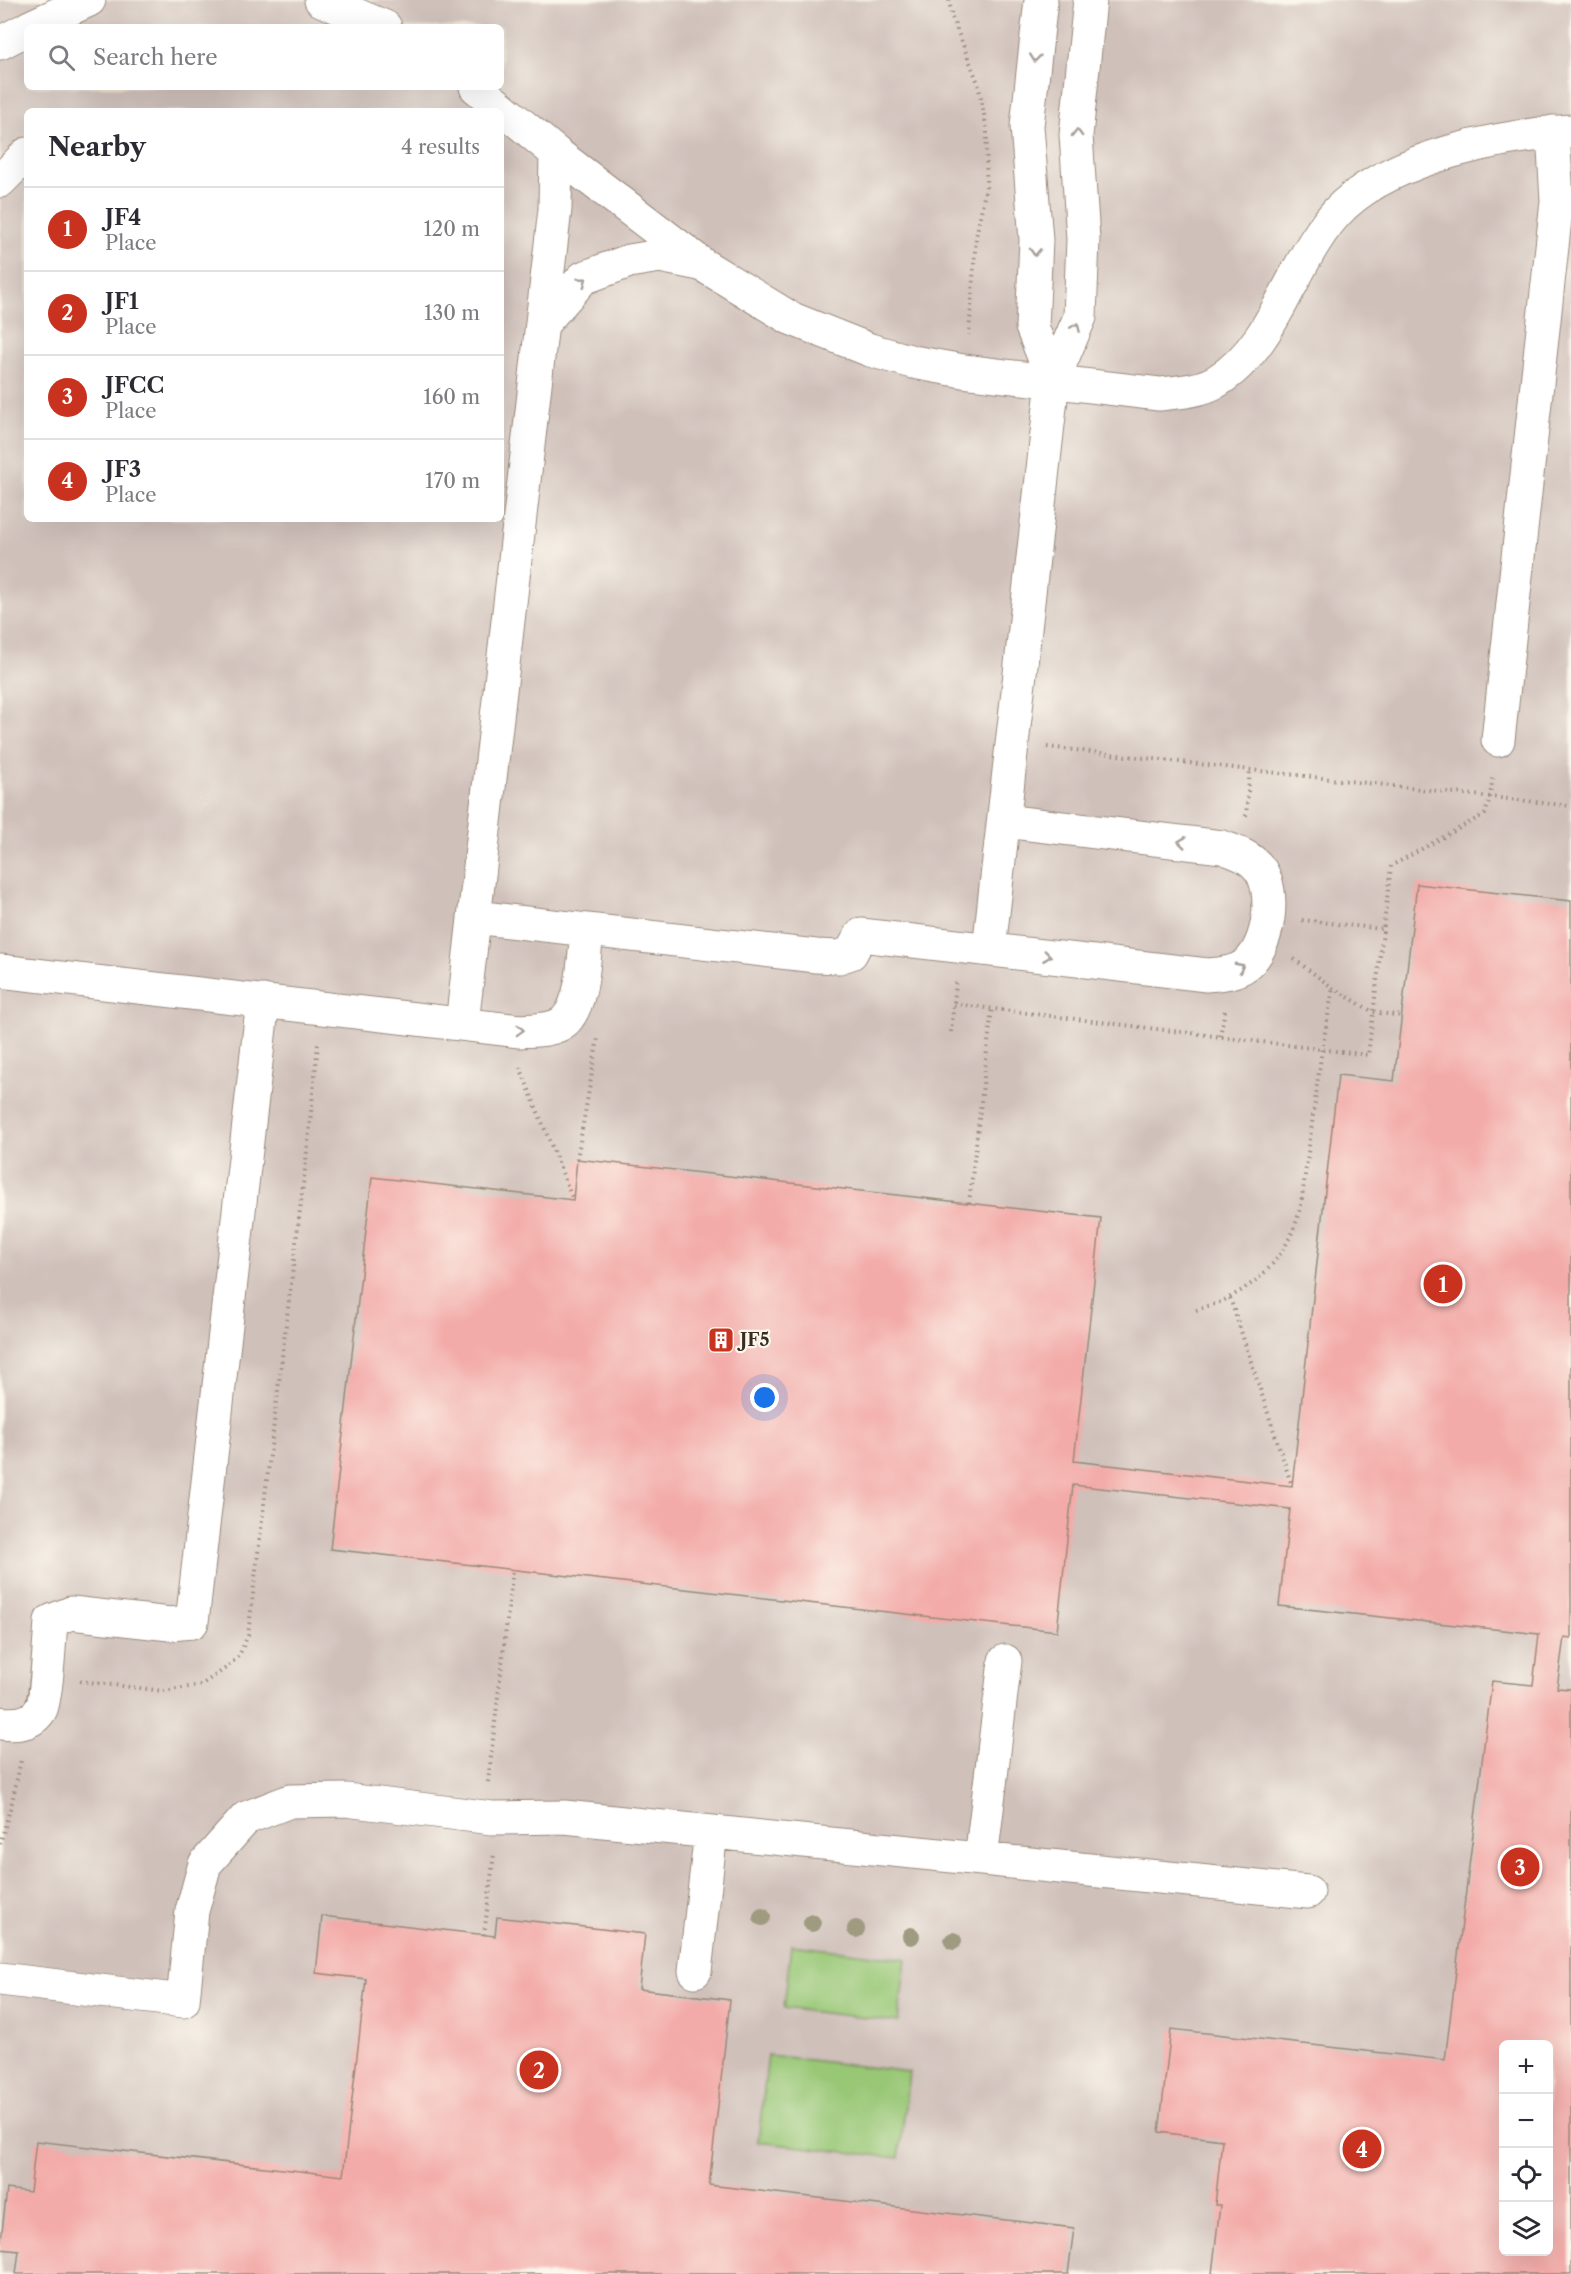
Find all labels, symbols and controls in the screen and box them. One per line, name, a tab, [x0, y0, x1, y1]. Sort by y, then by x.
search box	[24, 24, 504, 90]
icon: search	[45, 41, 78, 74]
text: Search here	[93, 44, 218, 71]
one-way arrow	[1029, 54, 1041, 63]
one-way arrow	[1071, 128, 1083, 137]
text: Nearby	[48, 131, 146, 163]
text: 4 results	[401, 135, 480, 159]
text: JF4	[105, 204, 141, 231]
text: 1	[63, 217, 72, 241]
text: 120 m	[423, 217, 480, 241]
text: Place	[105, 231, 156, 255]
one-way arrow	[1029, 248, 1042, 257]
one-way arrow	[576, 278, 587, 289]
text: JF1	[105, 288, 139, 315]
text: 2	[62, 301, 73, 325]
text: 130 m	[424, 301, 480, 325]
text: Place	[105, 315, 156, 339]
one-way arrow	[1069, 322, 1081, 333]
text: JFCC	[105, 372, 164, 399]
text: 3	[62, 385, 73, 409]
text: 160 m	[423, 385, 480, 409]
text: Place	[105, 399, 156, 423]
text: JF3	[105, 456, 141, 483]
text: 4	[62, 469, 73, 493]
text: 170 m	[425, 469, 480, 493]
text: Place	[105, 483, 156, 507]
one-way arrow	[1177, 837, 1186, 849]
one-way arrow	[1043, 949, 1052, 961]
one-way arrow	[1233, 963, 1244, 974]
one-way arrow	[515, 1024, 524, 1036]
pin: 1	[1424, 1262, 1462, 1306]
building icon: JF5	[706, 1325, 736, 1355]
place label: JF5	[737, 1329, 769, 1351]
your location	[750, 1383, 779, 1412]
pin: 3	[1500, 1844, 1540, 1890]
map controls	[1499, 2040, 1553, 2256]
button: +	[1499, 2040, 1553, 2094]
pin: 2	[520, 2048, 558, 2092]
button: −	[1499, 2094, 1553, 2148]
pin: 4	[1342, 2126, 1382, 2172]
button: locate	[1499, 2148, 1553, 2202]
button: layers	[1499, 2202, 1553, 2256]

